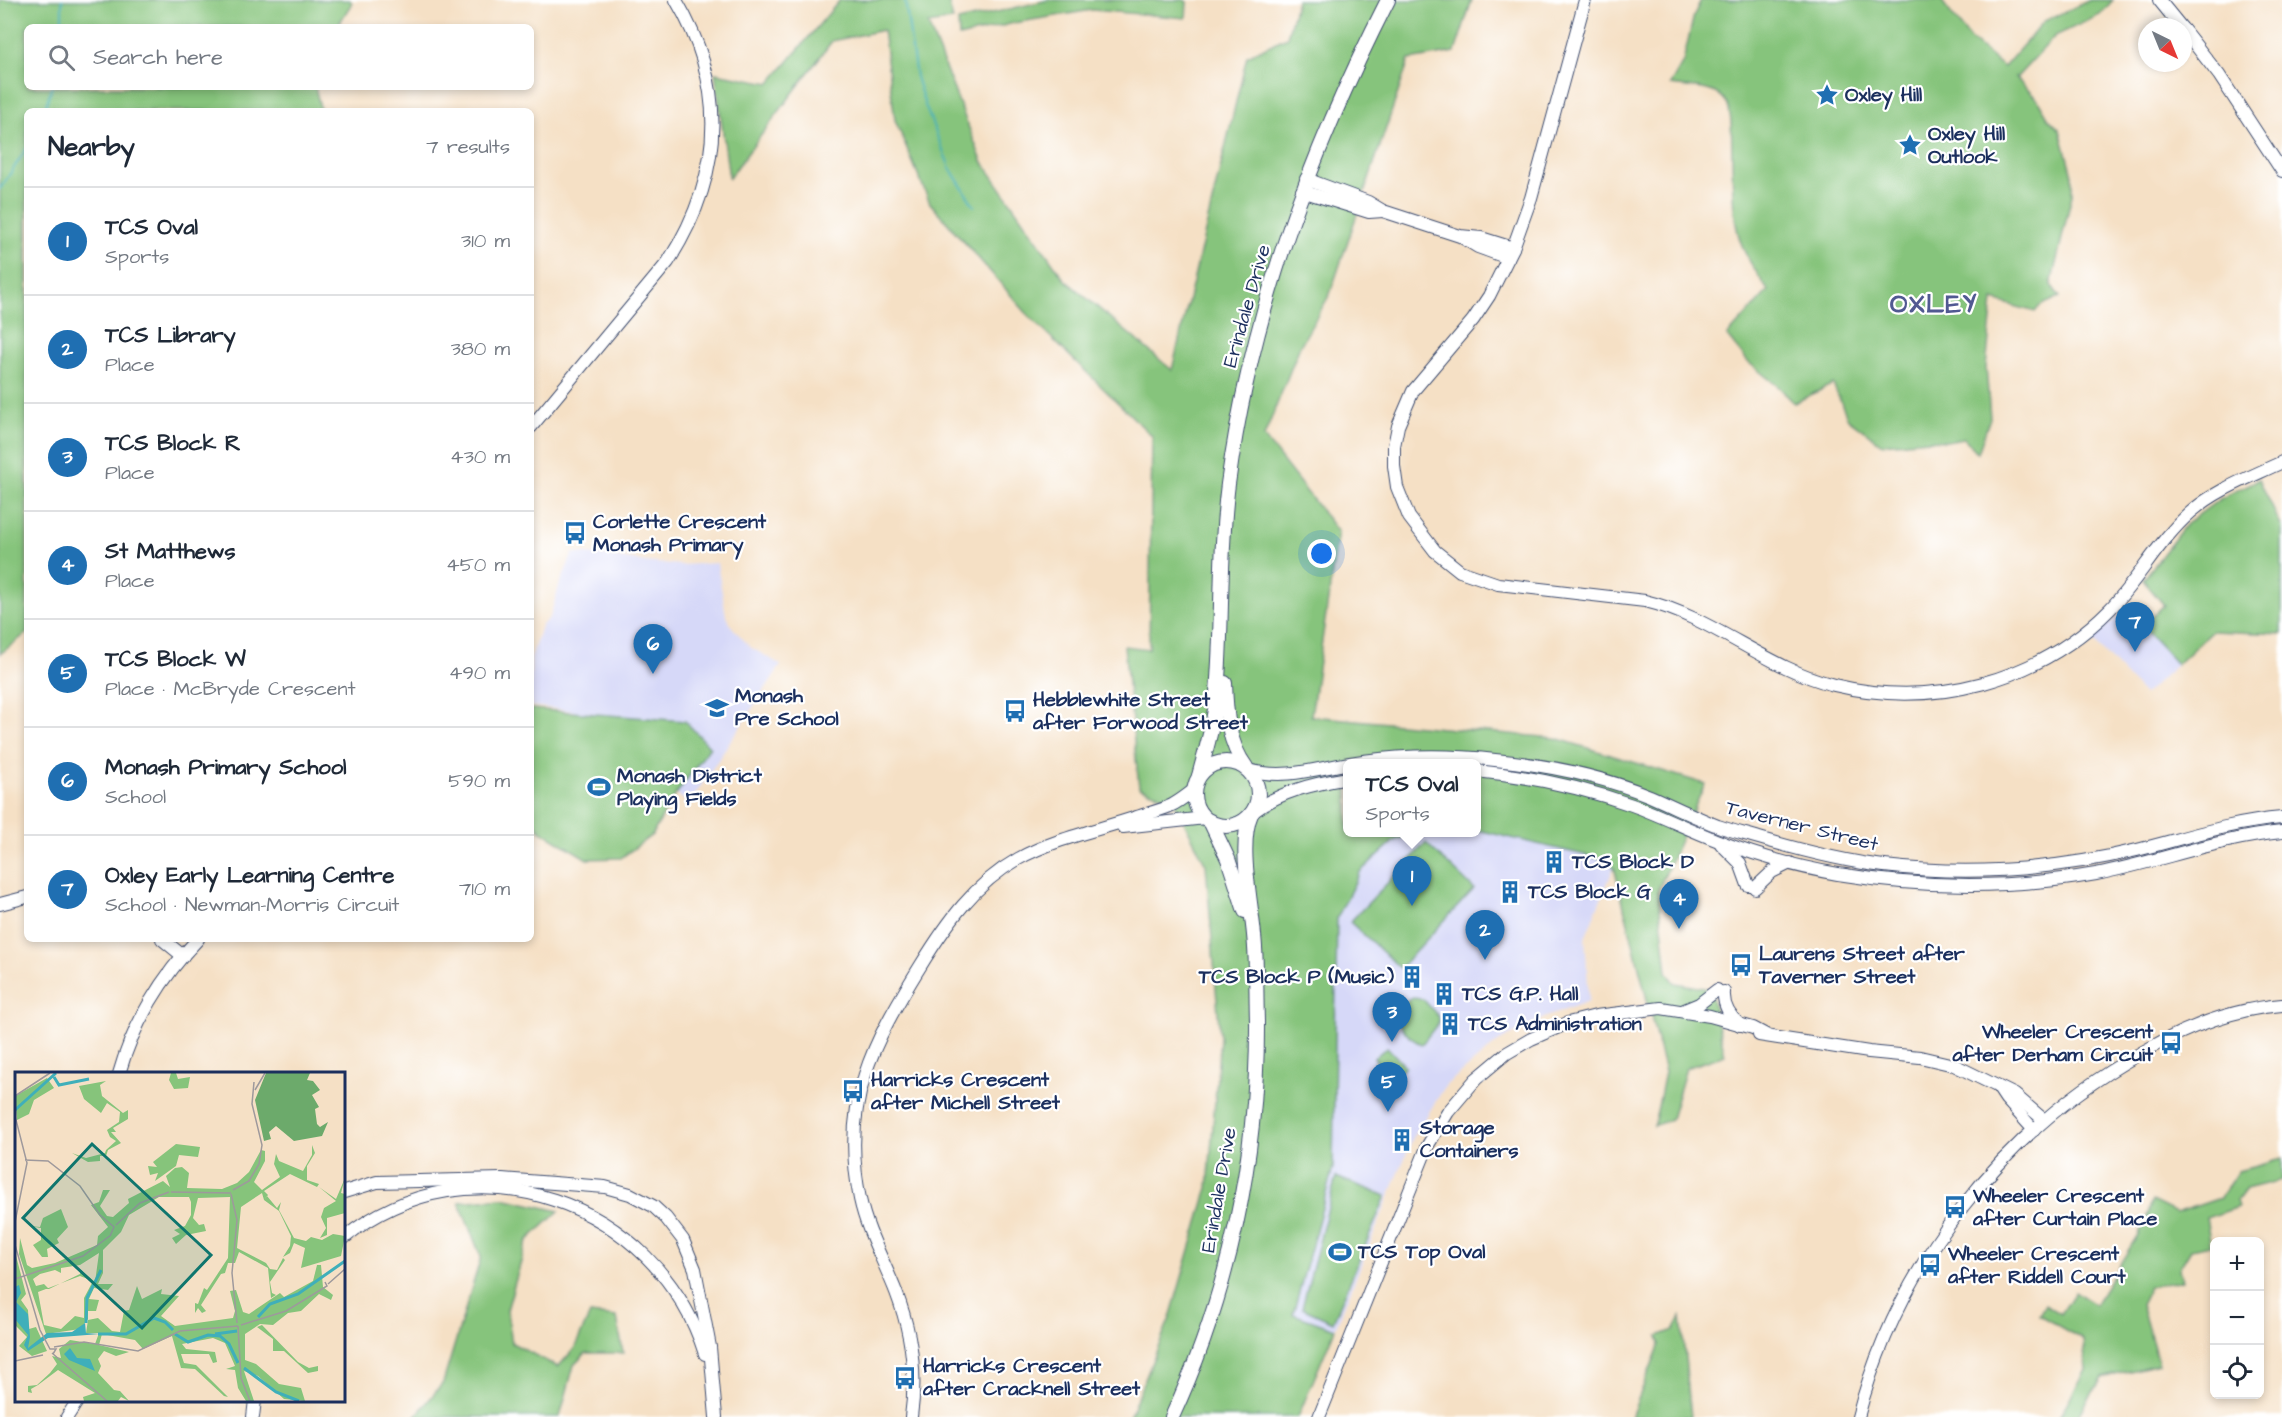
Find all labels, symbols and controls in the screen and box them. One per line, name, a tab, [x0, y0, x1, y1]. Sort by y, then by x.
north arrow	[2138, 18, 2192, 72]
search box	[24, 24, 534, 90]
icon: search	[45, 41, 78, 74]
text: Search here	[93, 42, 223, 73]
place label: Oxley Hill	[1845, 81, 1922, 110]
place icon: Oxley Hill	[1814, 82, 1840, 108]
place label: Oxley Hill Outlook	[1928, 120, 2005, 171]
text: Nearby	[48, 129, 135, 165]
place icon: Oxley Hill Outlook	[1897, 132, 1923, 158]
text: 7 results	[426, 133, 510, 161]
text: TCS Oval	[105, 212, 198, 243]
text: 1	[66, 227, 69, 255]
text: 310 m	[461, 227, 510, 255]
street label: Erindale Drive	[1216, 241, 1278, 371]
text: Sports	[105, 243, 169, 271]
district label: OXLEY	[1890, 286, 1978, 322]
text: TCS Library	[105, 320, 236, 351]
text: 2	[62, 335, 73, 363]
text: 380 m	[451, 335, 510, 363]
text: Place	[105, 351, 155, 379]
text: TCS Block R	[105, 428, 241, 459]
text: 3	[62, 443, 73, 471]
text: 430 m	[450, 443, 510, 471]
text: Place	[105, 459, 155, 487]
place label: Corlette Crescent Monash Primary	[593, 508, 767, 560]
bus stop icon: Corlette Crescent Monash Primary	[562, 520, 588, 546]
text: St Matthews	[105, 536, 236, 567]
your location	[1307, 539, 1336, 568]
text: 4	[61, 551, 74, 579]
text: 450 m	[446, 551, 510, 579]
text: Place	[105, 567, 155, 595]
pin: 7	[2116, 602, 2154, 652]
pin: 6	[634, 624, 672, 674]
text: TCS Block W	[105, 644, 246, 675]
text: 5	[60, 659, 75, 687]
text: 490 m	[449, 659, 510, 687]
text: Place · McBryde Crescent	[105, 675, 356, 703]
place label: Monash Pre School	[735, 682, 839, 733]
place label: Hebblewhite Street after Forwood Street	[1032, 686, 1249, 737]
school or university icon: Monash Pre School	[704, 695, 730, 721]
bus stop icon: Hebblewhite Street after Forwood Street	[1002, 698, 1028, 724]
text: Monash Primary School	[105, 752, 347, 783]
popup	[1343, 759, 1481, 837]
place label: Monash District Playing Fields	[617, 762, 763, 814]
text: 6	[61, 767, 74, 795]
text: 590 m	[448, 767, 510, 795]
text: TCS Oval	[1365, 769, 1459, 800]
sports icon: Monash District Playing Fields	[586, 774, 612, 800]
text: School	[105, 783, 166, 811]
street label: Taverner Street	[1723, 793, 1881, 859]
text: Sports	[1365, 800, 1430, 828]
place label: TCS Block D	[1571, 848, 1694, 876]
building icon: TCS Block D	[1541, 849, 1567, 875]
pin: 1	[1392, 856, 1432, 906]
text: Oxley Early Learning Centre	[105, 860, 394, 891]
text: 7	[61, 875, 74, 903]
text: 710 m	[459, 875, 510, 903]
place label: TCS Block G	[1527, 878, 1651, 906]
building icon: TCS Block G	[1497, 879, 1523, 905]
pin: 4	[1660, 880, 1698, 929]
text: School · Newman-Morris Circuit	[105, 891, 399, 919]
pin: 2	[1466, 910, 1504, 960]
place label: Laurens Street after Taverner Street	[1758, 940, 1966, 991]
bus stop icon: Laurens Street after Taverner Street	[1728, 952, 1754, 978]
place label: TCS Block P (Music)	[1198, 963, 1394, 991]
building icon: TCS Block P (Music)	[1399, 964, 1425, 990]
place label: TCS G.P. Hall	[1461, 980, 1578, 1008]
building icon: TCS G.P. Hall	[1431, 981, 1457, 1007]
pin: 3	[1372, 992, 1412, 1042]
place label: TCS Administration	[1467, 1010, 1642, 1038]
building icon: TCS Administration	[1437, 1011, 1463, 1037]
place label: Wheeler Crescent after Derham Circuit	[1951, 1018, 2154, 1069]
bus stop icon: Wheeler Crescent after Derham Circuit	[2158, 1030, 2184, 1056]
pin: 5	[1368, 1062, 1408, 1112]
place label: Harricks Crescent after Michell Street	[870, 1066, 1061, 1117]
inset map	[15, 1072, 345, 1402]
bus stop icon: Harricks Crescent after Michell Street	[840, 1078, 866, 1104]
place label: Storage Containers	[1419, 1114, 1519, 1165]
street label: Erindale Drive	[1194, 1125, 1244, 1255]
building icon: Storage Containers	[1389, 1127, 1415, 1153]
place label: Wheeler Crescent after Curtain Place	[1972, 1182, 2157, 1233]
bus stop icon: Wheeler Crescent after Curtain Place	[1942, 1194, 1968, 1220]
map controls	[2210, 1237, 2264, 1399]
button: +	[2210, 1237, 2264, 1291]
place label: TCS Top Oval	[1357, 1238, 1485, 1266]
sports icon: TCS Top Oval	[1327, 1239, 1353, 1265]
place label: Wheeler Crescent after Riddell Court	[1947, 1240, 2127, 1291]
bus stop icon: Wheeler Crescent after Riddell Court	[1917, 1252, 1943, 1278]
button: −	[2210, 1291, 2264, 1345]
button: locate	[2210, 1345, 2264, 1399]
place label: Harricks Crescent after Cracknell Street	[922, 1352, 1141, 1403]
bus stop icon: Harricks Crescent after Cracknell Street	[892, 1365, 918, 1391]

